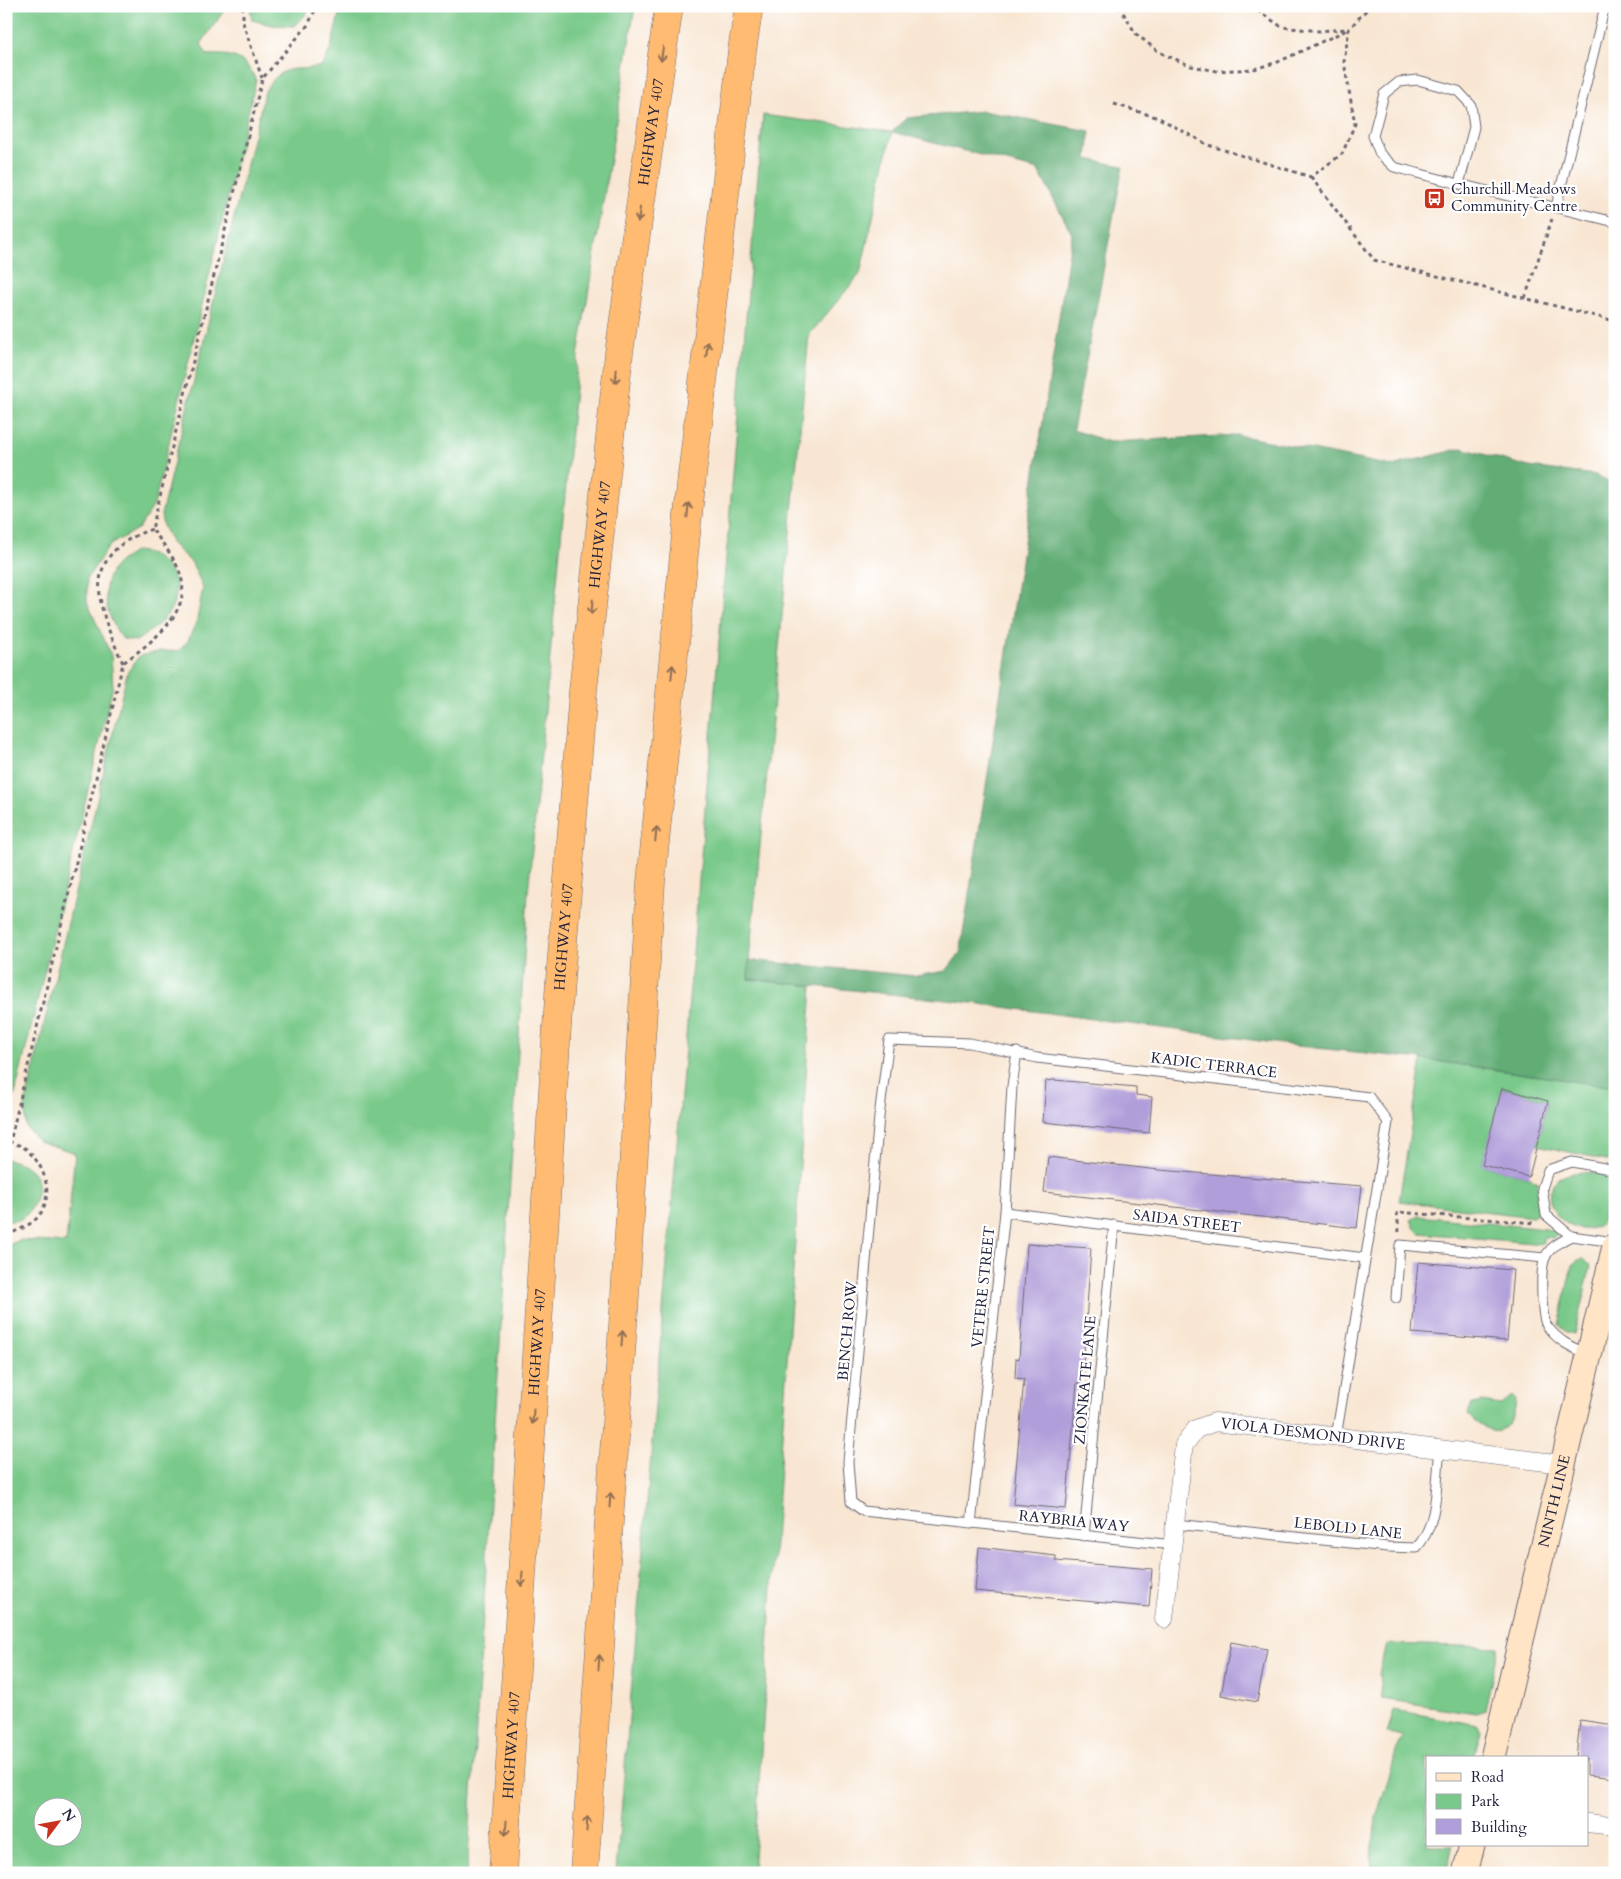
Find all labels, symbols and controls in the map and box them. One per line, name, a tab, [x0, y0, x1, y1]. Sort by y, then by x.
one-way arrow	[657, 46, 667, 62]
street label: HIGHWAY 407	[633, 77, 668, 187]
place label: Churchill Meadows Community Centre	[1451, 179, 1578, 216]
bus stop icon: Churchill Meadows Community Centre	[1423, 186, 1447, 210]
one-way arrow	[633, 207, 643, 223]
one-way arrow	[702, 341, 712, 357]
one-way arrow	[611, 368, 621, 384]
street label: HIGHWAY 407	[584, 480, 615, 589]
one-way arrow	[683, 503, 693, 519]
one-way arrow	[587, 599, 597, 615]
one-way arrow	[667, 664, 677, 680]
one-way arrow	[651, 826, 661, 842]
street label: HIGHWAY 407	[549, 882, 578, 991]
street label: KADIC TERRACE	[1150, 1047, 1278, 1083]
street label: SAIDA STREET	[1132, 1204, 1242, 1238]
street label: VETERE STREET	[967, 1225, 999, 1349]
street label: BENCH ROW	[833, 1280, 861, 1382]
street label: HIGHWAY 407	[523, 1287, 550, 1396]
street label: ZIONKATE LANE	[1069, 1315, 1101, 1445]
one-way arrow	[617, 1330, 626, 1346]
one-way arrow	[528, 1408, 537, 1424]
street label: VIOLA DESMOND DRIVE	[1219, 1413, 1406, 1455]
street label: NINTH LINE	[1534, 1453, 1575, 1550]
one-way arrow	[606, 1492, 615, 1508]
street label: RAYBRIA WAY	[1018, 1505, 1131, 1537]
street label: LEBOLD LANE	[1293, 1512, 1403, 1544]
one-way arrow	[518, 1571, 527, 1587]
one-way arrow	[594, 1654, 603, 1670]
street label: HIGHWAY 407	[498, 1691, 525, 1800]
legend	[1426, 1756, 1588, 1846]
text: Road	[1471, 1767, 1504, 1787]
text: Park	[1471, 1791, 1500, 1811]
north arrow	[32, 1796, 82, 1846]
text: N	[57, 1805, 80, 1826]
one-way arrow	[582, 1816, 592, 1832]
text: Building	[1471, 1817, 1527, 1837]
one-way arrow	[501, 1820, 510, 1836]

